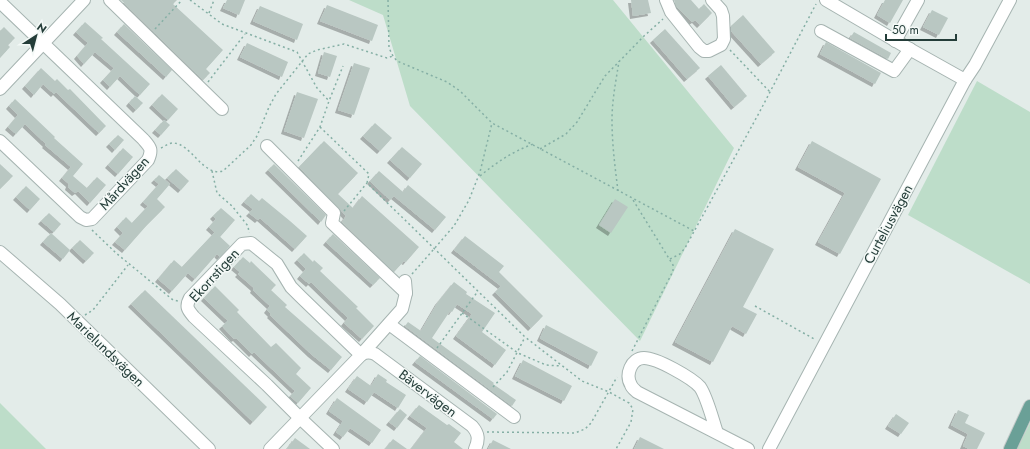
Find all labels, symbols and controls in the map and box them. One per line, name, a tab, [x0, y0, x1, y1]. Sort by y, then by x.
north arrow	[16, 16, 56, 56]
scale bar	[886, 16, 956, 42]
text: N	[34, 19, 50, 37]
text: 50 m	[892, 21, 919, 39]
street label: Mårdvägen	[94, 152, 154, 214]
street label: Curteliusvägen	[859, 181, 917, 267]
street label: Ekorrstigen	[184, 244, 244, 306]
street label: Marielundsvägen	[63, 307, 149, 391]
street label: Bävervägen	[395, 364, 461, 422]

